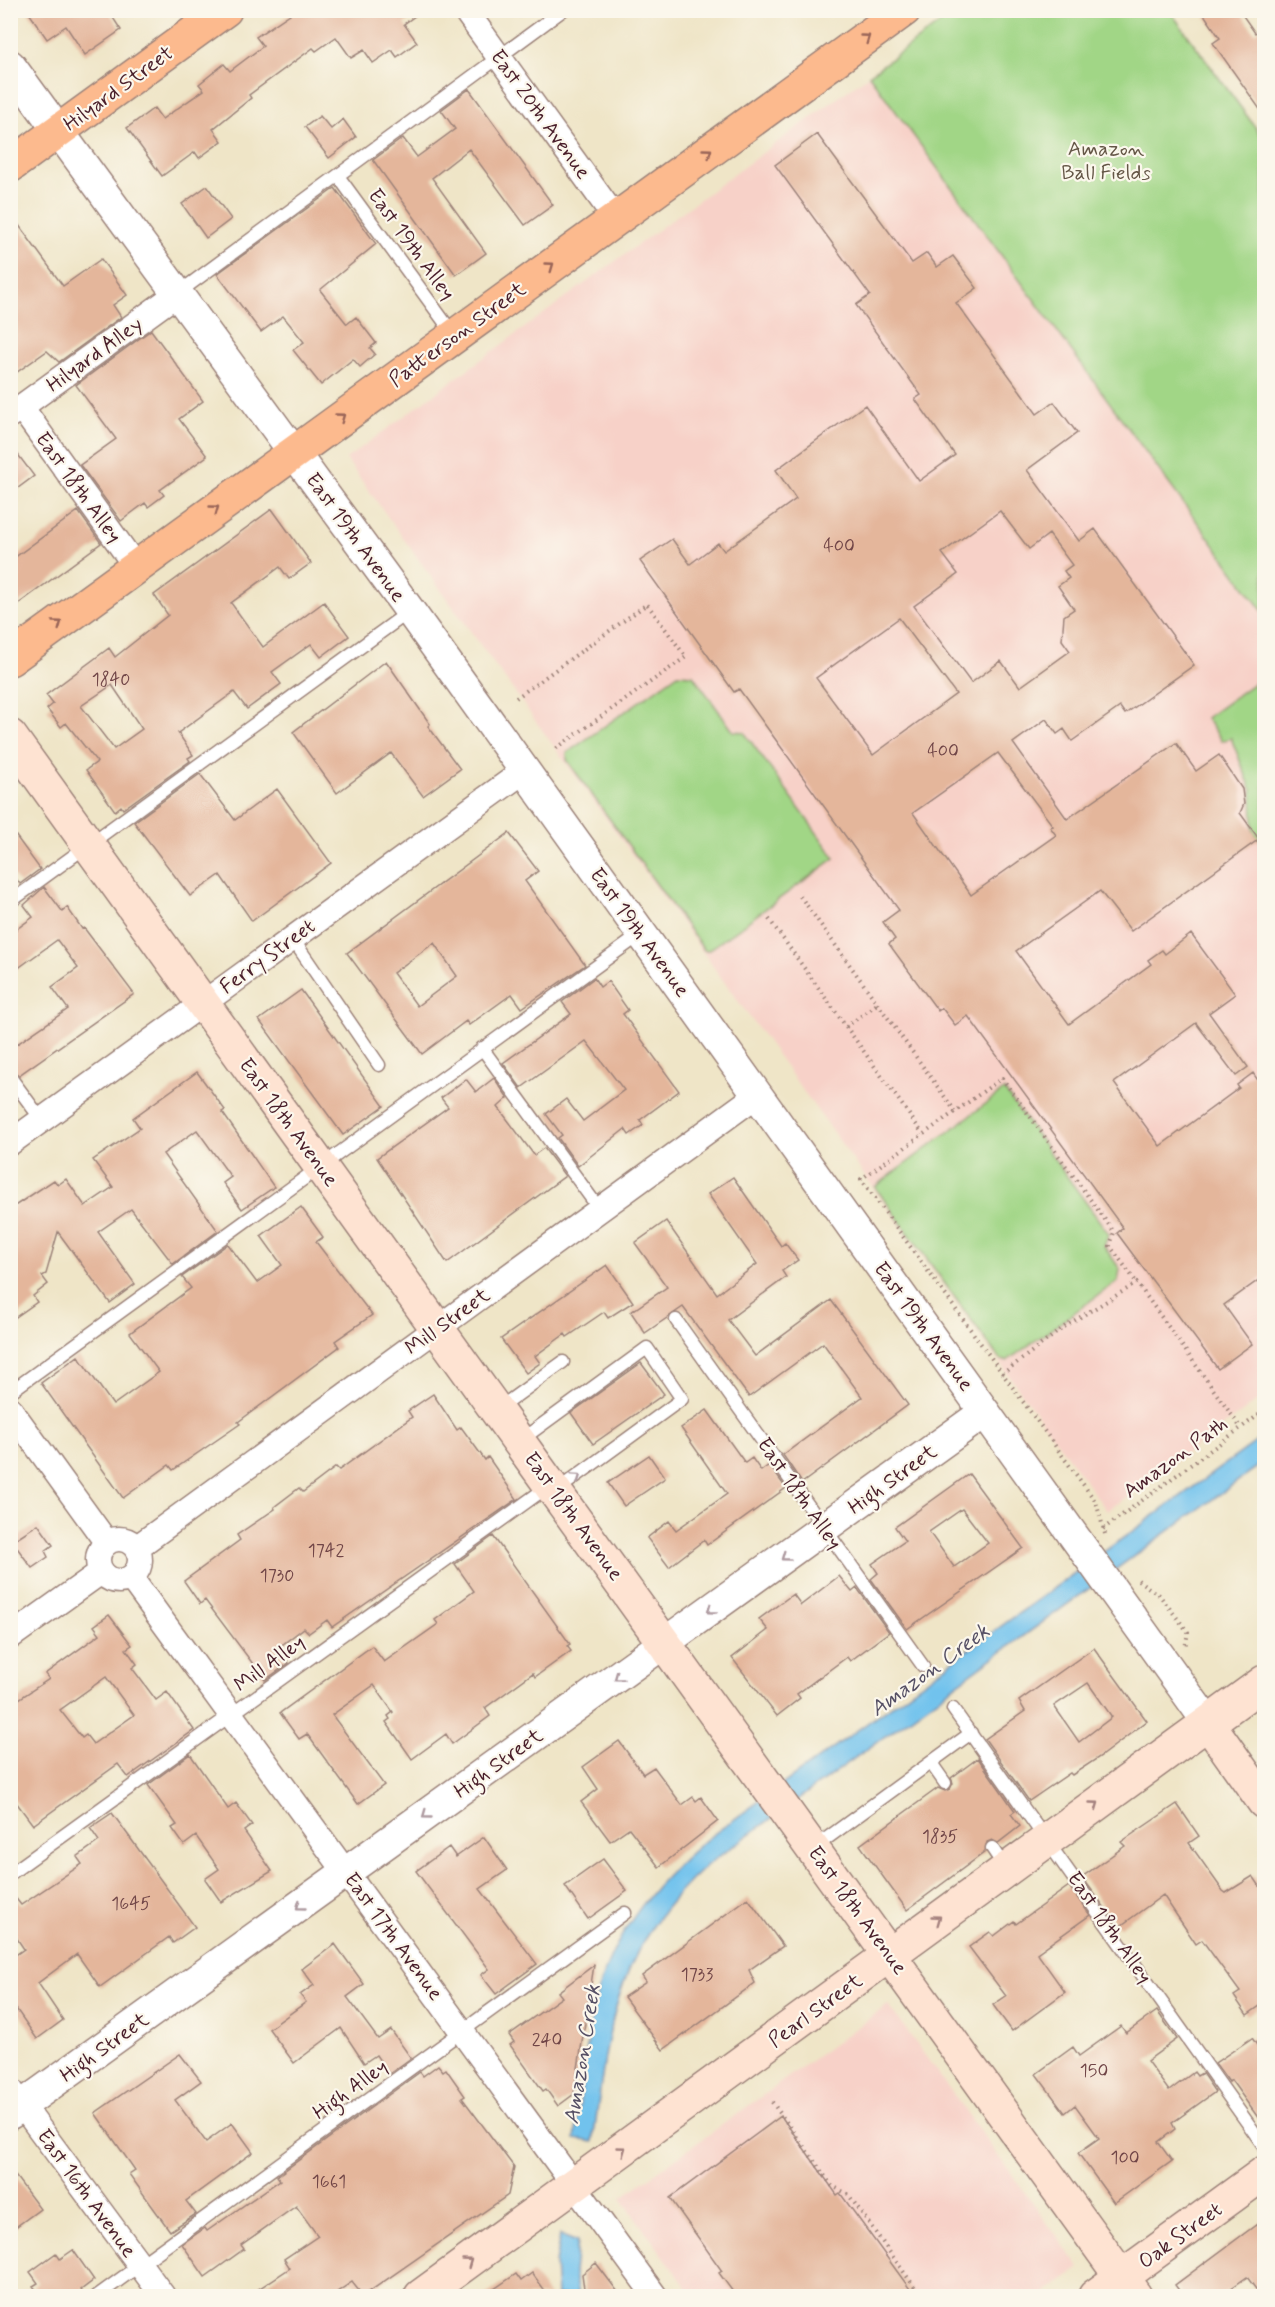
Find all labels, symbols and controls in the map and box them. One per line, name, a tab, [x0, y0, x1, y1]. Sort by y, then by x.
one-way arrow	[860, 34, 871, 45]
street label: Hilyard Street	[58, 39, 179, 138]
street label: East 20th Avenue	[484, 44, 597, 185]
park label: Amazon Ball Fields	[1061, 135, 1151, 187]
one-way arrow	[702, 148, 713, 159]
street label: East 19th Alley	[361, 183, 461, 306]
one-way arrow	[544, 263, 555, 274]
street label: Patterson Street	[384, 275, 532, 394]
street label: Hilyard Alley	[41, 310, 148, 399]
one-way arrow	[335, 414, 346, 425]
street label: East 18th Alley	[28, 426, 128, 549]
street label: East 19th Avenue	[299, 467, 412, 608]
one-way arrow	[209, 505, 220, 516]
house number: 400	[823, 534, 855, 558]
one-way arrow	[51, 620, 62, 631]
house number: 1840	[92, 668, 130, 692]
house number: 400	[927, 739, 959, 763]
street label: East 19th Avenue	[583, 862, 696, 1003]
street label: Ferry Street	[214, 913, 321, 1001]
street label: East 18th Avenue	[232, 1053, 344, 1193]
street label: East 19th Avenue	[867, 1256, 980, 1397]
street label: Mill Street	[400, 1281, 496, 1362]
street label: Amazon Path	[1118, 1410, 1233, 1505]
street label: East 18th Alley	[750, 1432, 848, 1555]
street label: High Street	[842, 1438, 944, 1523]
street label: East 18th Avenue	[517, 1447, 629, 1587]
one-way arrow	[570, 1473, 581, 1484]
house number: 1742	[308, 1539, 344, 1563]
one-way arrow	[780, 1550, 791, 1561]
house number: 1730	[260, 1564, 294, 1588]
one-way arrow	[706, 1603, 717, 1614]
water label: Amazon Creek	[865, 1618, 996, 1723]
street label: Mill Alley	[228, 1629, 311, 1699]
one-way arrow	[614, 1670, 625, 1681]
street label: High Street	[448, 1722, 550, 1807]
one-way arrow	[1089, 1801, 1100, 1812]
one-way arrow	[421, 1808, 432, 1819]
house number: 1835	[922, 1825, 958, 1849]
street label: East 18th Avenue	[801, 1841, 913, 1981]
street label: East 18th Alley	[1060, 1866, 1158, 1989]
street label: East 17th Avenue	[337, 1867, 449, 2006]
house number: 1645	[111, 1892, 151, 1916]
one-way arrow	[295, 1899, 306, 1910]
one-way arrow	[931, 1916, 942, 1927]
house number: 1733	[681, 1963, 713, 1987]
street label: Pearl Street	[763, 1967, 869, 2054]
water label: Amazon Creek	[558, 1982, 608, 2126]
street label: High Street	[54, 2006, 156, 2091]
house number: 240	[532, 2028, 562, 2052]
street label: High Alley	[307, 2053, 395, 2128]
house number: 150	[1080, 2059, 1108, 2083]
street label: East 16th Avenue	[30, 2124, 142, 2264]
house number: 100	[1110, 2146, 1140, 2170]
one-way arrow	[615, 2147, 626, 2158]
house number: 1661	[312, 2170, 346, 2194]
street label: Oak Street	[1133, 2196, 1228, 2276]
one-way arrow	[462, 2258, 473, 2269]

